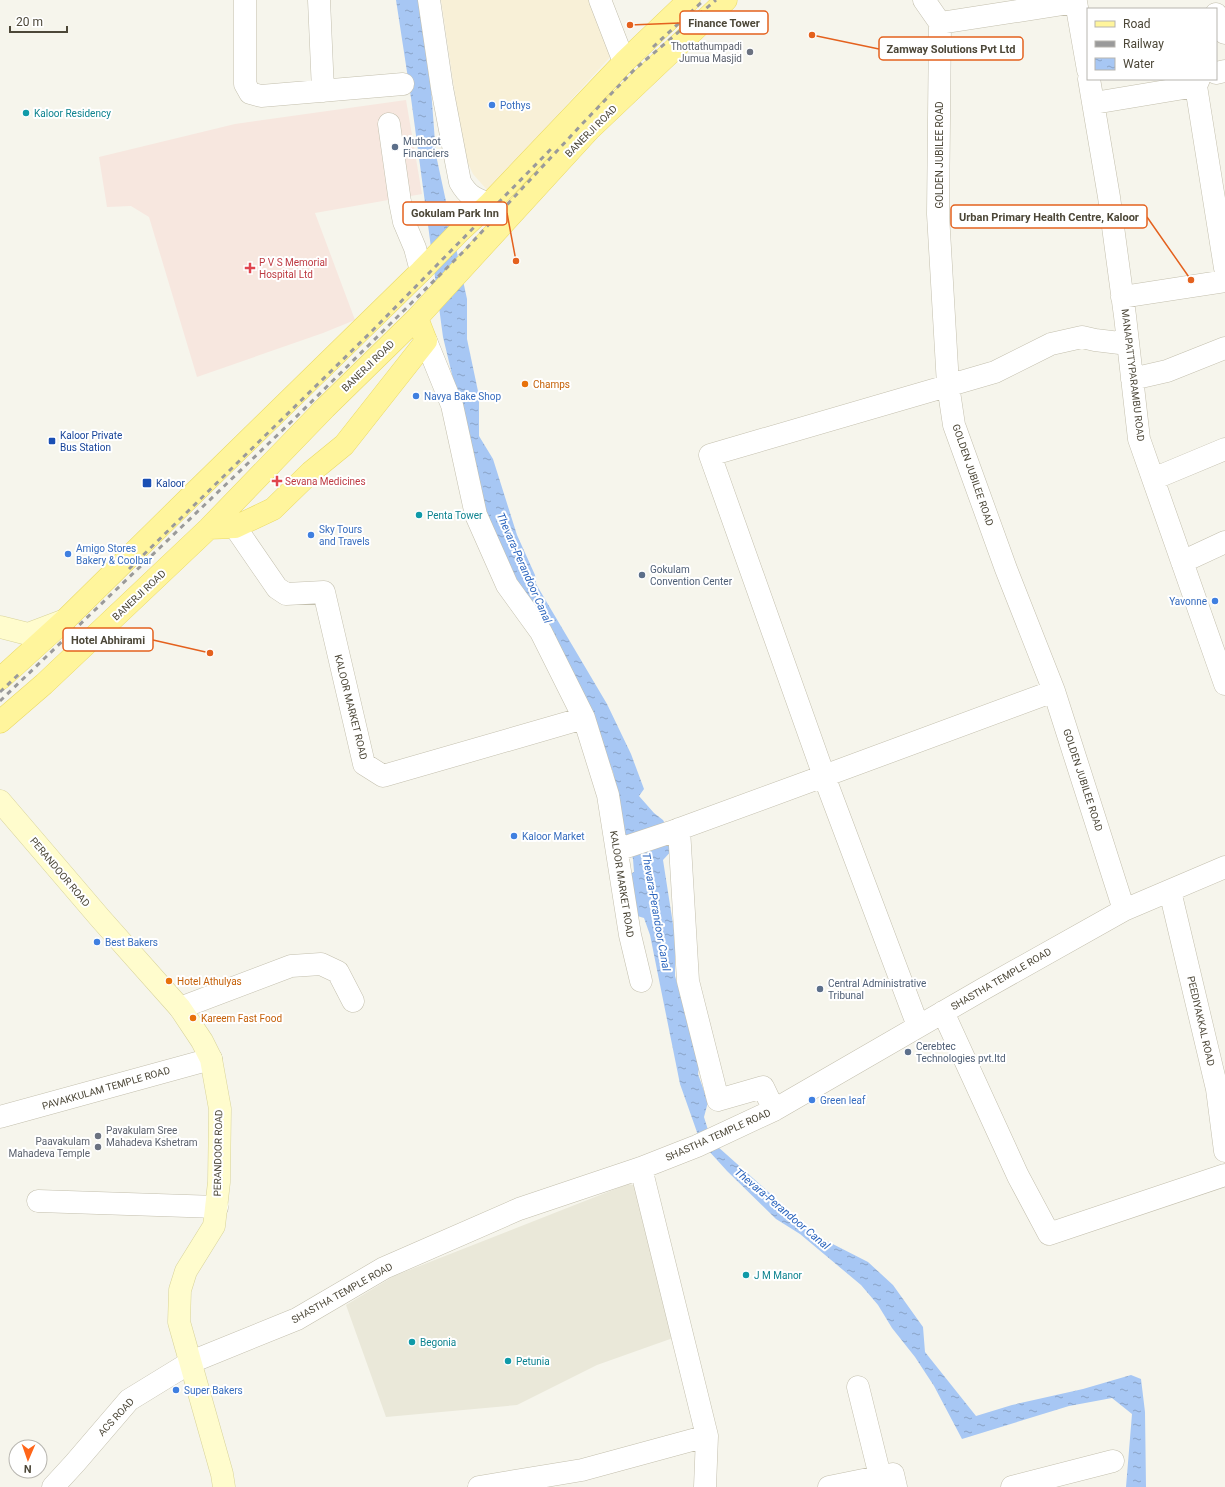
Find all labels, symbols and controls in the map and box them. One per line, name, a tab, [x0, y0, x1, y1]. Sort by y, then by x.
scale bar	[10, 8, 67, 34]
legend	[1087, 8, 1217, 80]
callout: Finance Tower	[680, 11, 768, 34]
text: 20 m	[16, 15, 43, 29]
text: Finance Tower	[688, 17, 760, 30]
text: Road	[1123, 17, 1151, 31]
callout: Zamway Solutions Pvt Ltd	[879, 37, 1023, 60]
text: Railway	[1123, 37, 1164, 51]
place label: Thottathumpadi Jumua Masjid	[671, 41, 742, 64]
text: Zamway Solutions Pvt Ltd	[887, 43, 1015, 56]
marker: Thottathumpadi Jumua Masjid	[745, 47, 755, 57]
text: Water	[1123, 57, 1154, 71]
marker: Pothys	[487, 100, 497, 110]
place label: Pothys	[500, 100, 531, 111]
street label: GOLDEN JUBILEE ROAD	[934, 101, 945, 209]
street label: BANERJI ROAD	[563, 103, 619, 159]
marker: Kaloor Residency	[21, 108, 31, 118]
place label: Kaloor Residency	[34, 108, 111, 119]
place label: Muthoot Financiers	[403, 136, 449, 159]
marker: Muthoot Financiers	[390, 142, 400, 152]
callout: Gokulam Park Inn	[403, 202, 507, 225]
callout: Urban Primary Health Centre, Kaloor	[951, 205, 1147, 228]
text: Gokulam Park Inn	[411, 207, 499, 220]
text: Urban Primary Health Centre, Kaloor	[959, 211, 1139, 224]
place label: P V S Memorial Hospital Ltd	[259, 257, 327, 280]
marker: P V S Memorial Hospital Ltd	[244, 262, 256, 274]
street label: MANAPATTYPARAMBU ROAD	[1119, 308, 1147, 442]
street label: BANERJI ROAD	[340, 338, 396, 394]
marker: Champs	[520, 379, 530, 389]
place label: Champs	[533, 379, 570, 390]
marker: Navya Bake Shop	[411, 391, 421, 401]
place label: Navya Bake Shop	[424, 391, 501, 402]
street label: GOLDEN JUBILEE ROAD	[950, 423, 996, 527]
place label: Kaloor Private Bus Station	[60, 430, 122, 453]
marker: Kaloor Private Bus Station	[47, 436, 57, 446]
marker: Sevana Medicines	[272, 476, 282, 486]
place label: Sevana Medicines	[285, 476, 366, 487]
marker: Kaloor	[141, 477, 153, 489]
place label: Kaloor	[156, 478, 186, 489]
marker: Penta Tower	[414, 510, 424, 520]
place label: Penta Tower	[427, 510, 483, 521]
water label: Thevara-Perandoor Canal	[494, 511, 554, 626]
place label: Sky Tours and Travels	[319, 524, 370, 547]
marker: Sky Tours and Travels	[306, 530, 316, 540]
place label: Amigo Stores Bakery & Coolbar	[76, 543, 153, 566]
marker: Amigo Stores Bakery & Coolbar	[63, 549, 73, 559]
place label: Gokulam Convention Center	[650, 564, 733, 587]
street label: BANERJI ROAD	[110, 568, 168, 622]
marker: Gokulam Convention Center	[637, 570, 647, 580]
place label: Yavonne	[1169, 596, 1207, 607]
marker: Yavonne	[1210, 596, 1220, 606]
callout: Hotel Abhirami	[63, 628, 153, 651]
text: Hotel Abhirami	[71, 634, 145, 647]
street label: KALOOR MARKET ROAD	[333, 653, 369, 761]
street label: GOLDEN JUBILEE ROAD	[1061, 727, 1105, 833]
street label: KALOOR MARKET ROAD	[608, 830, 636, 938]
marker: Kaloor Market	[509, 831, 519, 841]
place label: Kaloor Market	[522, 831, 585, 842]
street label: PERANDOOR ROAD	[28, 835, 92, 909]
water label: Thevara-Perandoor Canal	[639, 852, 673, 973]
marker: Best Bakers	[92, 937, 102, 947]
place label: Best Bakers	[105, 937, 158, 948]
street label: SHASTHA TEMPLE ROAD	[949, 946, 1053, 1012]
street label: PEEDIYAKKAL ROAD	[1185, 975, 1217, 1067]
marker: Hotel Athulyas	[164, 976, 174, 986]
place label: Hotel Athulyas	[177, 976, 242, 987]
place label: Central Administrative Tribunal	[828, 978, 926, 1001]
marker: Central Administrative Tribunal	[815, 984, 825, 994]
marker: Kareem Fast Food	[188, 1013, 198, 1023]
place label: Kareem Fast Food	[201, 1013, 282, 1024]
place label: Cerebtec Technologies pvt.ltd	[916, 1041, 1006, 1064]
marker: Cerebtec Technologies pvt.ltd	[903, 1047, 913, 1057]
street label: PAVAKKULAM TEMPLE ROAD	[41, 1064, 171, 1112]
marker: Green leaf	[807, 1095, 817, 1105]
place label: Green leaf	[820, 1095, 866, 1106]
street label: SHASTHA TEMPLE ROAD	[664, 1107, 772, 1163]
street label: PERANDOOR ROAD	[212, 1110, 224, 1196]
place label: Pavakulam Sree Mahadeva Kshetram	[106, 1125, 198, 1148]
marker: Pavakulam Sree Mahadeva Kshetram	[93, 1131, 103, 1141]
place label: Paavakulam Mahadeva Temple	[9, 1136, 90, 1159]
marker: Paavakulam Mahadeva Temple	[93, 1142, 103, 1152]
water label: Thevara-Perandoor Canal	[732, 1166, 832, 1253]
street label: SHASTHA TEMPLE ROAD	[290, 1261, 394, 1325]
marker: J M Manor	[741, 1270, 751, 1280]
place label: J M Manor	[754, 1270, 803, 1281]
marker: Begonia	[407, 1337, 417, 1347]
place label: Begonia	[420, 1337, 456, 1348]
marker: Petunia	[503, 1356, 513, 1366]
place label: Petunia	[516, 1356, 550, 1367]
marker: Super Bakers	[171, 1385, 181, 1395]
place label: Super Bakers	[184, 1385, 243, 1396]
street label: ACS ROAD	[96, 1396, 136, 1438]
north arrow	[8, 1439, 48, 1479]
text: N	[23, 1462, 32, 1475]

